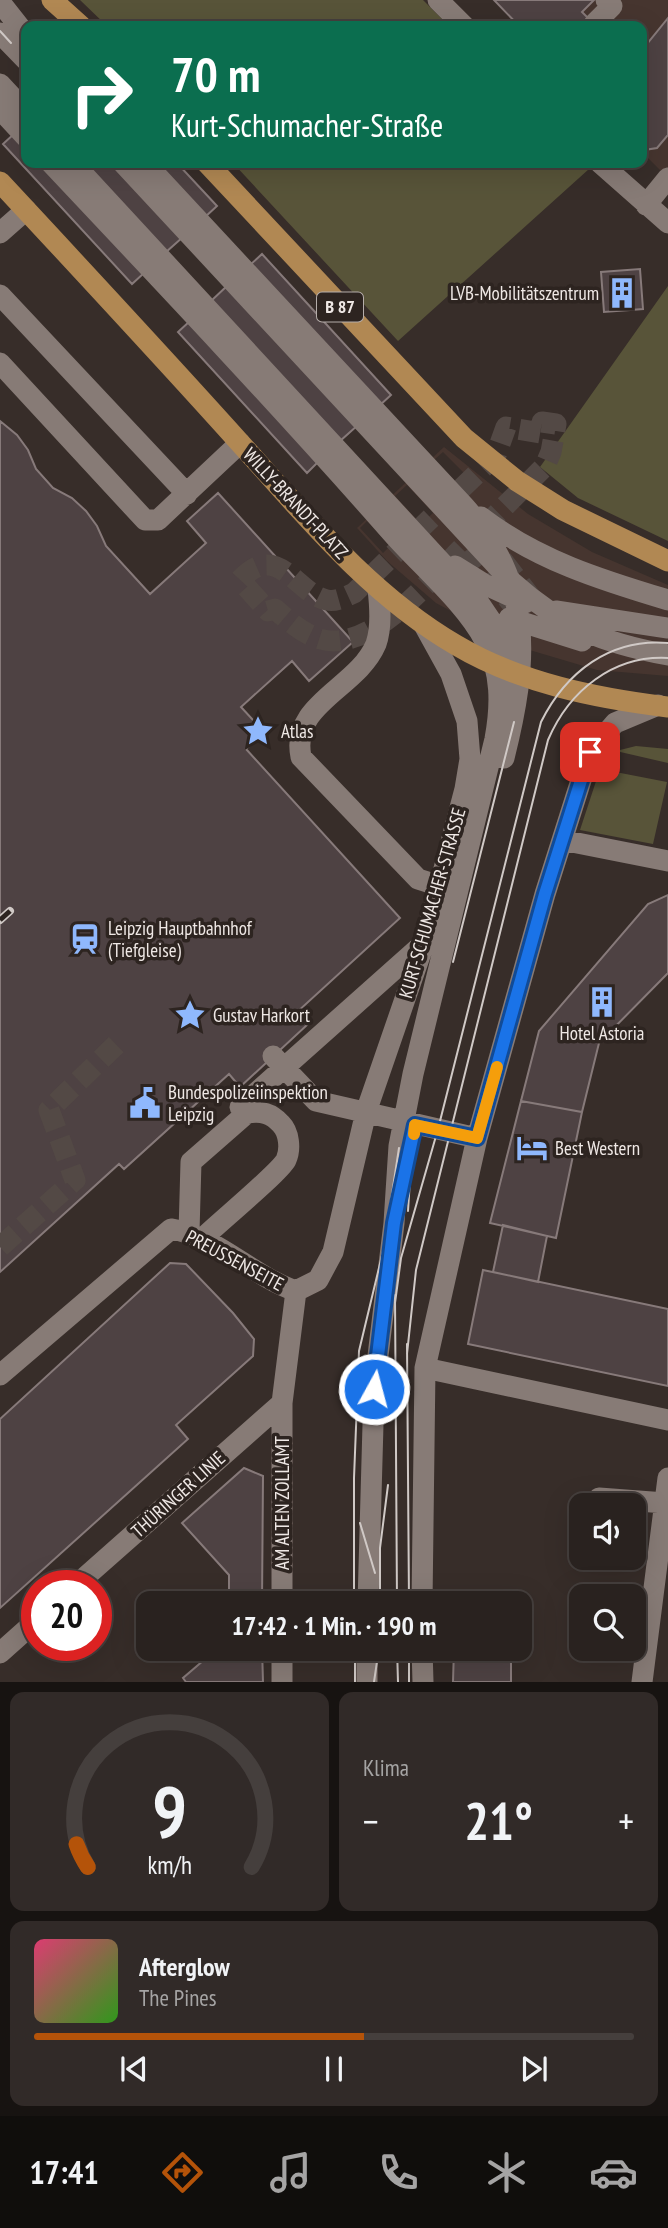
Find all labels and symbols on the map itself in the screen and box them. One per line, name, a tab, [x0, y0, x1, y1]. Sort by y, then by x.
building icon: LVB-Mobilitätszentrum	[605, 276, 639, 310]
place label: LVB-Mobilitätszentrum	[450, 281, 599, 305]
road number: B 87	[317, 292, 363, 321]
street label: WILLY-BRANDT-PLATZ	[238, 442, 354, 564]
place icon: Atlas	[241, 714, 275, 748]
place label: Atlas	[281, 719, 313, 743]
pin	[560, 722, 620, 782]
street label: KURT-SCHUMACHER-STRASSE	[393, 805, 471, 1001]
place label: Leipzig Hauptbahnhof (Tiefgleise)	[108, 916, 253, 962]
station icon: Leipzig Hauptbahnhof (Tiefgleise)	[68, 922, 102, 956]
building icon: Hotel Astoria	[585, 985, 619, 1019]
place icon: Gustav Harkort	[173, 998, 207, 1032]
place label: Gustav Harkort	[213, 1003, 311, 1027]
place label: Hotel Astoria	[560, 1021, 644, 1045]
place label: Bundespolizeiinspektion Leipzig	[168, 1080, 328, 1126]
public building icon: Bundespolizeiinspektion Leipzig	[128, 1086, 162, 1120]
hotel icon: Best Western	[515, 1131, 549, 1165]
place label: Best Western	[555, 1136, 640, 1160]
street label: PREUSSENSEITE	[182, 1224, 288, 1296]
position arrow	[337, 1352, 411, 1426]
street label: AM ALTEN ZOLLAMT	[270, 1435, 294, 1570]
street label: THÜRINGER LINIE	[126, 1446, 230, 1542]
speed limit sign: 20	[21, 1570, 112, 1661]

